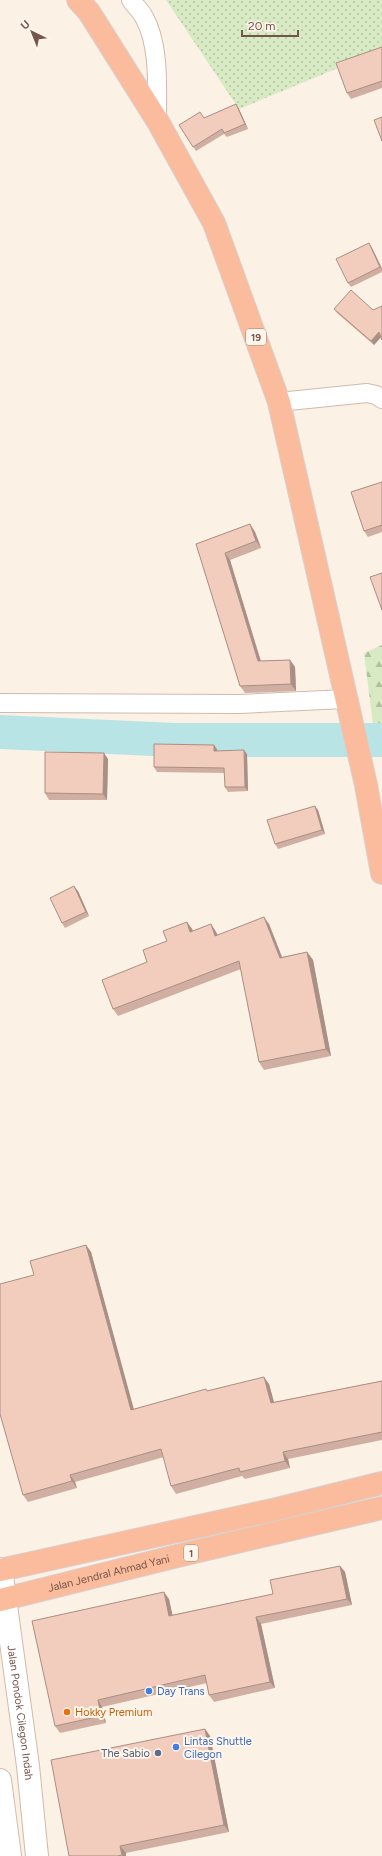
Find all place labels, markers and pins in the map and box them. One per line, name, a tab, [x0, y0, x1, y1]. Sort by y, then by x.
place label: Day Trans	[157, 1685, 205, 1698]
marker: Day Trans	[144, 1686, 154, 1696]
place label: Hokky Premium	[75, 1706, 152, 1719]
marker: Hokky Premium	[62, 1707, 72, 1717]
place label: Lintas Shuttle Cilegon	[184, 1735, 252, 1761]
marker: Lintas Shuttle Cilegon	[171, 1742, 181, 1752]
place label: The Sabio	[101, 1747, 150, 1760]
marker: The Sabio	[153, 1748, 163, 1758]

